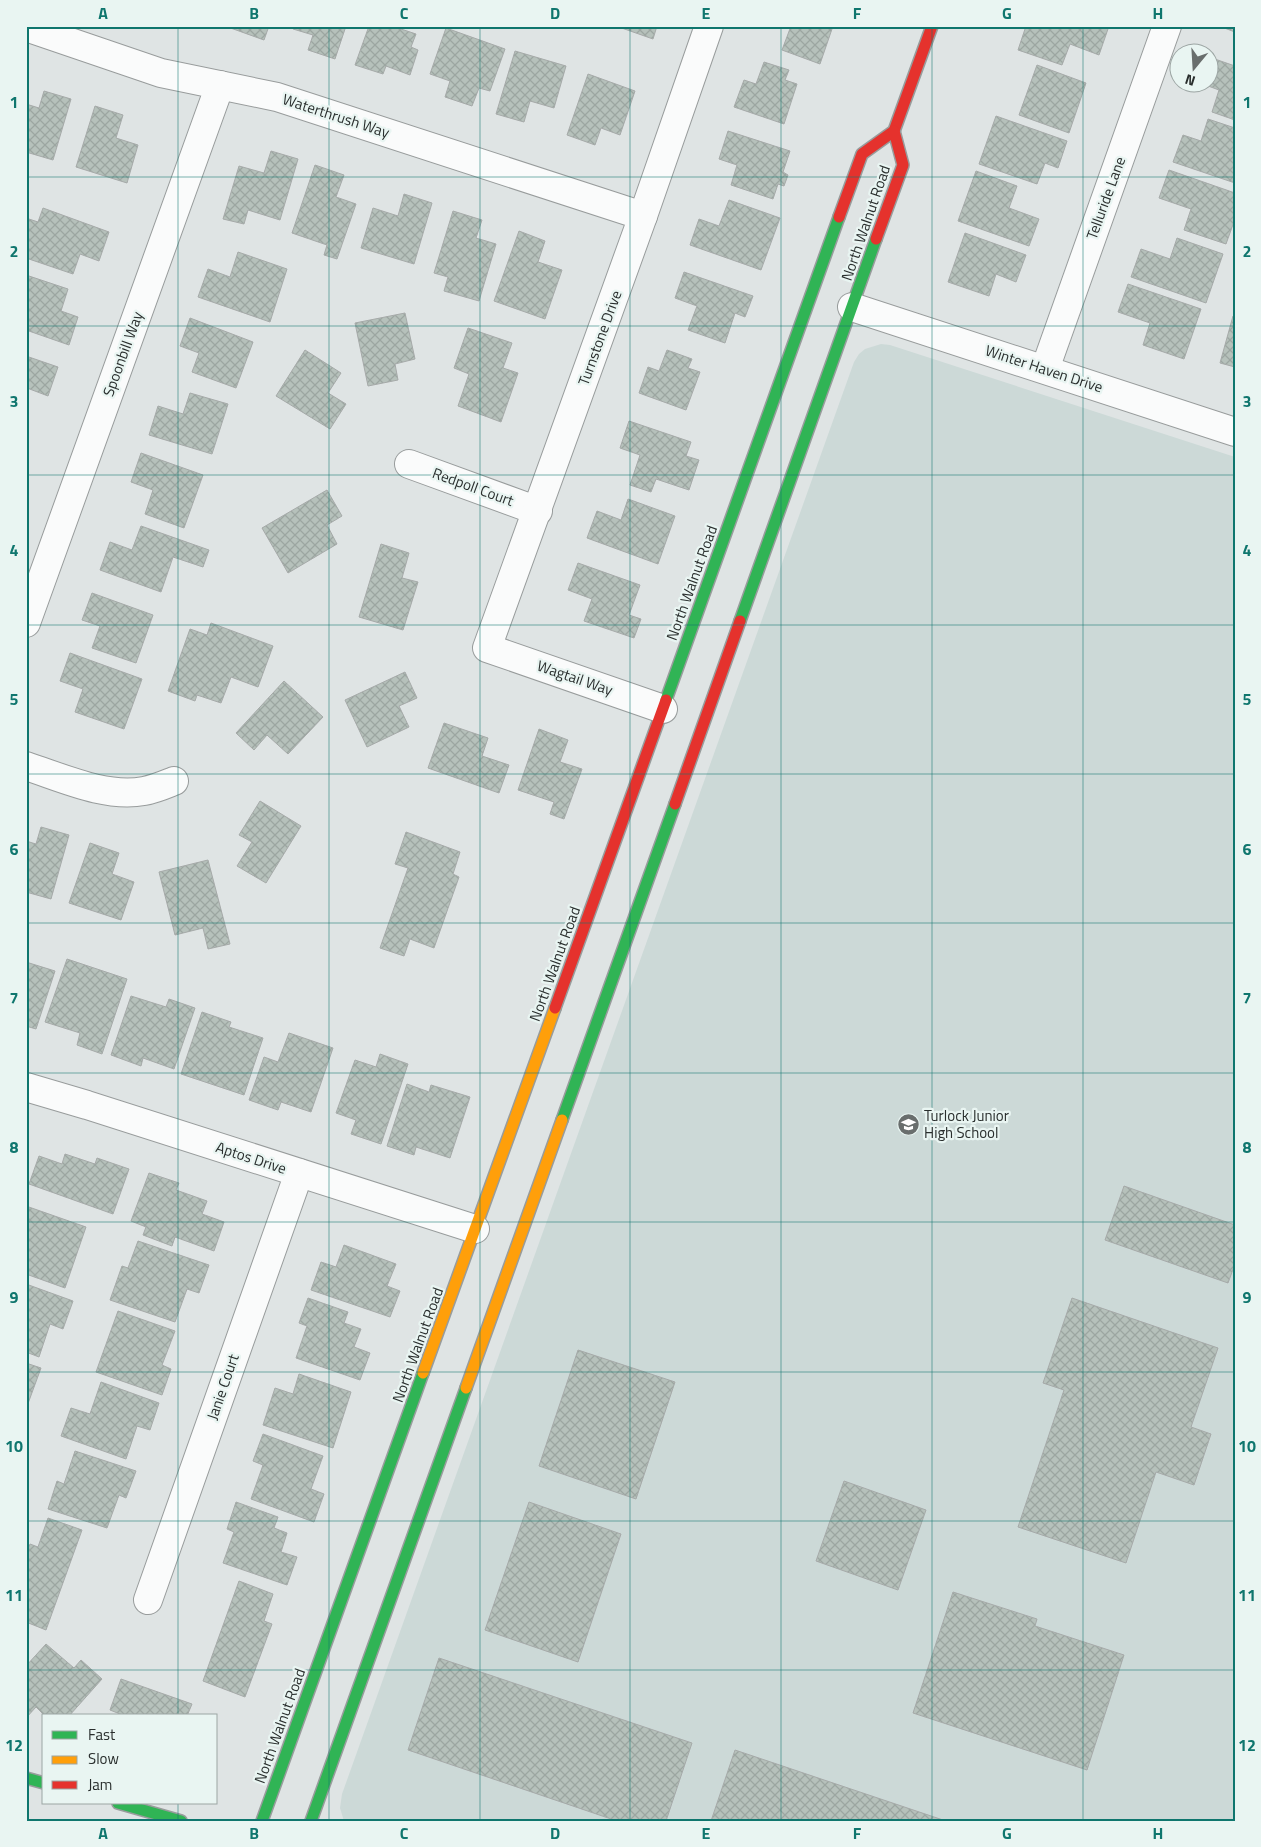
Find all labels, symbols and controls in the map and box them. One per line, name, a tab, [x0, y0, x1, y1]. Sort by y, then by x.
text: A	[98, 1, 108, 25]
text: B	[249, 1, 259, 25]
text: C	[400, 1, 409, 25]
text: D	[550, 1, 560, 25]
text: E	[702, 1, 711, 25]
text: F	[853, 1, 862, 25]
text: G	[1002, 1, 1012, 25]
text: H	[1153, 1, 1163, 25]
north arrow	[1168, 42, 1218, 92]
text: N	[1182, 69, 1198, 92]
street label: Waterthrush Way	[280, 87, 393, 144]
text: 1	[10, 90, 18, 114]
text: 1	[1243, 90, 1251, 114]
street label: Telluride Lane	[1080, 153, 1131, 242]
street label: North Walnut Road	[835, 162, 896, 284]
text: 2	[10, 239, 18, 263]
text: 2	[1243, 239, 1251, 263]
street label: Turnstone Drive	[572, 287, 627, 389]
street label: Spoonbill Way	[96, 308, 149, 400]
street label: Winter Haven Drive	[982, 339, 1106, 398]
text: 3	[10, 389, 18, 413]
text: 3	[1243, 389, 1251, 413]
street label: Redpoll Court	[429, 461, 518, 512]
street label: North Walnut Road	[660, 522, 723, 644]
text: 4	[10, 538, 19, 562]
text: 4	[1243, 538, 1252, 562]
street label: Wagtail Way	[534, 654, 616, 701]
text: 5	[10, 687, 19, 711]
text: 5	[1243, 687, 1252, 711]
text: 6	[10, 837, 19, 861]
text: 6	[1243, 837, 1252, 861]
street label: North Walnut Road	[523, 903, 586, 1025]
text: 7	[10, 986, 18, 1010]
text: 7	[1243, 986, 1251, 1010]
place label: Turlock Junior High School	[924, 1104, 1009, 1144]
school or university icon: Turlock Junior High School	[896, 1113, 920, 1137]
text: 8	[10, 1135, 19, 1159]
street label: Aptos Drive	[213, 1135, 289, 1180]
text: 8	[1243, 1135, 1252, 1159]
street label: North Walnut Road	[386, 1284, 449, 1406]
text: 9	[10, 1285, 19, 1309]
text: 9	[1243, 1285, 1252, 1309]
street label: Janie Court	[201, 1350, 245, 1423]
text: 10	[5, 1434, 23, 1458]
text: 10	[1238, 1434, 1256, 1458]
text: 11	[5, 1583, 23, 1607]
text: 11	[1238, 1583, 1256, 1607]
street label: North Walnut Road	[248, 1665, 311, 1787]
legend	[42, 1714, 218, 1804]
text: Fast	[88, 1723, 116, 1746]
text: 12	[5, 1733, 23, 1757]
text: 12	[1238, 1733, 1256, 1757]
text: Slow	[88, 1747, 119, 1770]
text: Jam	[88, 1773, 112, 1796]
text: A	[98, 1821, 108, 1845]
text: B	[249, 1821, 259, 1845]
text: C	[400, 1821, 409, 1845]
text: D	[550, 1821, 560, 1845]
text: E	[702, 1821, 711, 1845]
text: F	[853, 1821, 862, 1845]
text: G	[1002, 1821, 1012, 1845]
text: H	[1153, 1821, 1163, 1845]

